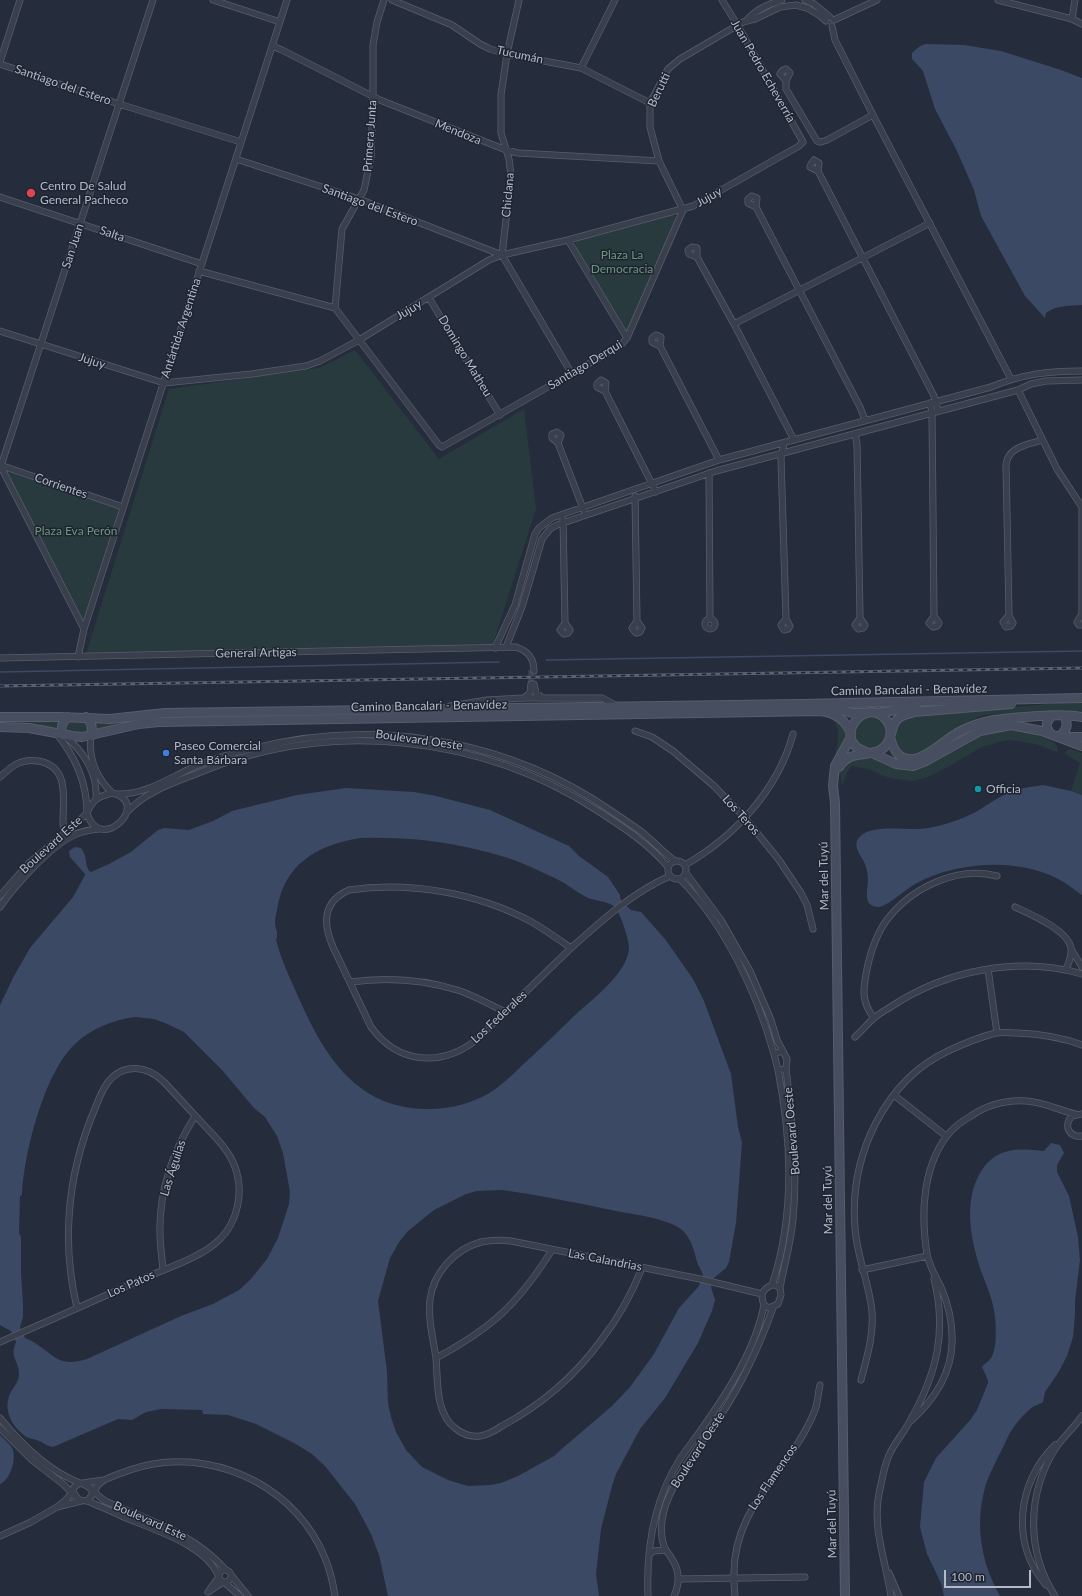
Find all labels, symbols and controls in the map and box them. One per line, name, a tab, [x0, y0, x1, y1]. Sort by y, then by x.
street label: Juan Pedro Echeverría	[728, 17, 798, 125]
street label: Tucumán	[495, 43, 545, 67]
street label: Santiago del Estero	[13, 62, 113, 108]
street label: Berutti	[645, 71, 673, 109]
street label: Primera Junta	[360, 99, 380, 173]
street label: Mendoza	[433, 116, 483, 148]
street label: Chiclana	[499, 172, 517, 218]
place label: Centro De Salud General Pacheco	[40, 179, 128, 207]
street label: Santiago del Estero	[320, 181, 420, 229]
street label: Jujuy	[694, 184, 724, 210]
marker: Centro De Salud General Pacheco	[25, 187, 37, 199]
street label: San Juan	[59, 222, 87, 270]
street label: Salta	[98, 223, 126, 245]
park label: Plaza La Democracia	[591, 248, 653, 276]
street label: Antártida Argentina	[158, 276, 204, 380]
street label: Jujuy	[394, 297, 424, 323]
street label: Domingo Matheu	[435, 313, 495, 399]
street label: Santiago Derqui	[545, 337, 625, 393]
street label: Jujuy	[77, 350, 107, 372]
street label: Corrientes	[33, 470, 89, 502]
park label: Plaza Eva Perón	[34, 524, 118, 538]
street label: General Artigas	[215, 645, 297, 661]
street label: Camino Bancalari - Benavídez	[831, 681, 987, 699]
street label: Camino Bancalari - Benavídez	[351, 697, 507, 715]
street label: Boulevard Oeste	[375, 727, 463, 753]
place label: Paseo Comercial Santa Bárbara	[174, 739, 261, 767]
marker: Paseo Comercial Santa Bárbara	[161, 748, 171, 758]
place label: Officia	[986, 782, 1021, 796]
marker: Officia	[973, 784, 983, 794]
street label: Los Teros	[719, 792, 763, 838]
street label: Boulevard Este	[17, 813, 85, 877]
street label: Mar del Tuyú	[816, 842, 832, 910]
street label: Los Federales	[468, 988, 530, 1046]
street label: Boulevard Oeste	[781, 1087, 803, 1175]
street label: Las Águilas	[157, 1138, 189, 1198]
street label: Mar del Tuyú	[820, 1166, 836, 1234]
street label: Las Calandrias	[567, 1246, 643, 1274]
street label: Los Patos	[105, 1267, 157, 1301]
street label: Boulevard Oeste	[668, 1409, 728, 1491]
street label: Los Flamencos	[746, 1441, 800, 1513]
street label: Mar del Tuyú	[824, 1490, 840, 1558]
street label: Boulevard Este	[111, 1498, 189, 1544]
scale bar	[946, 1562, 1033, 1588]
text: 100 m	[951, 1569, 985, 1584]

